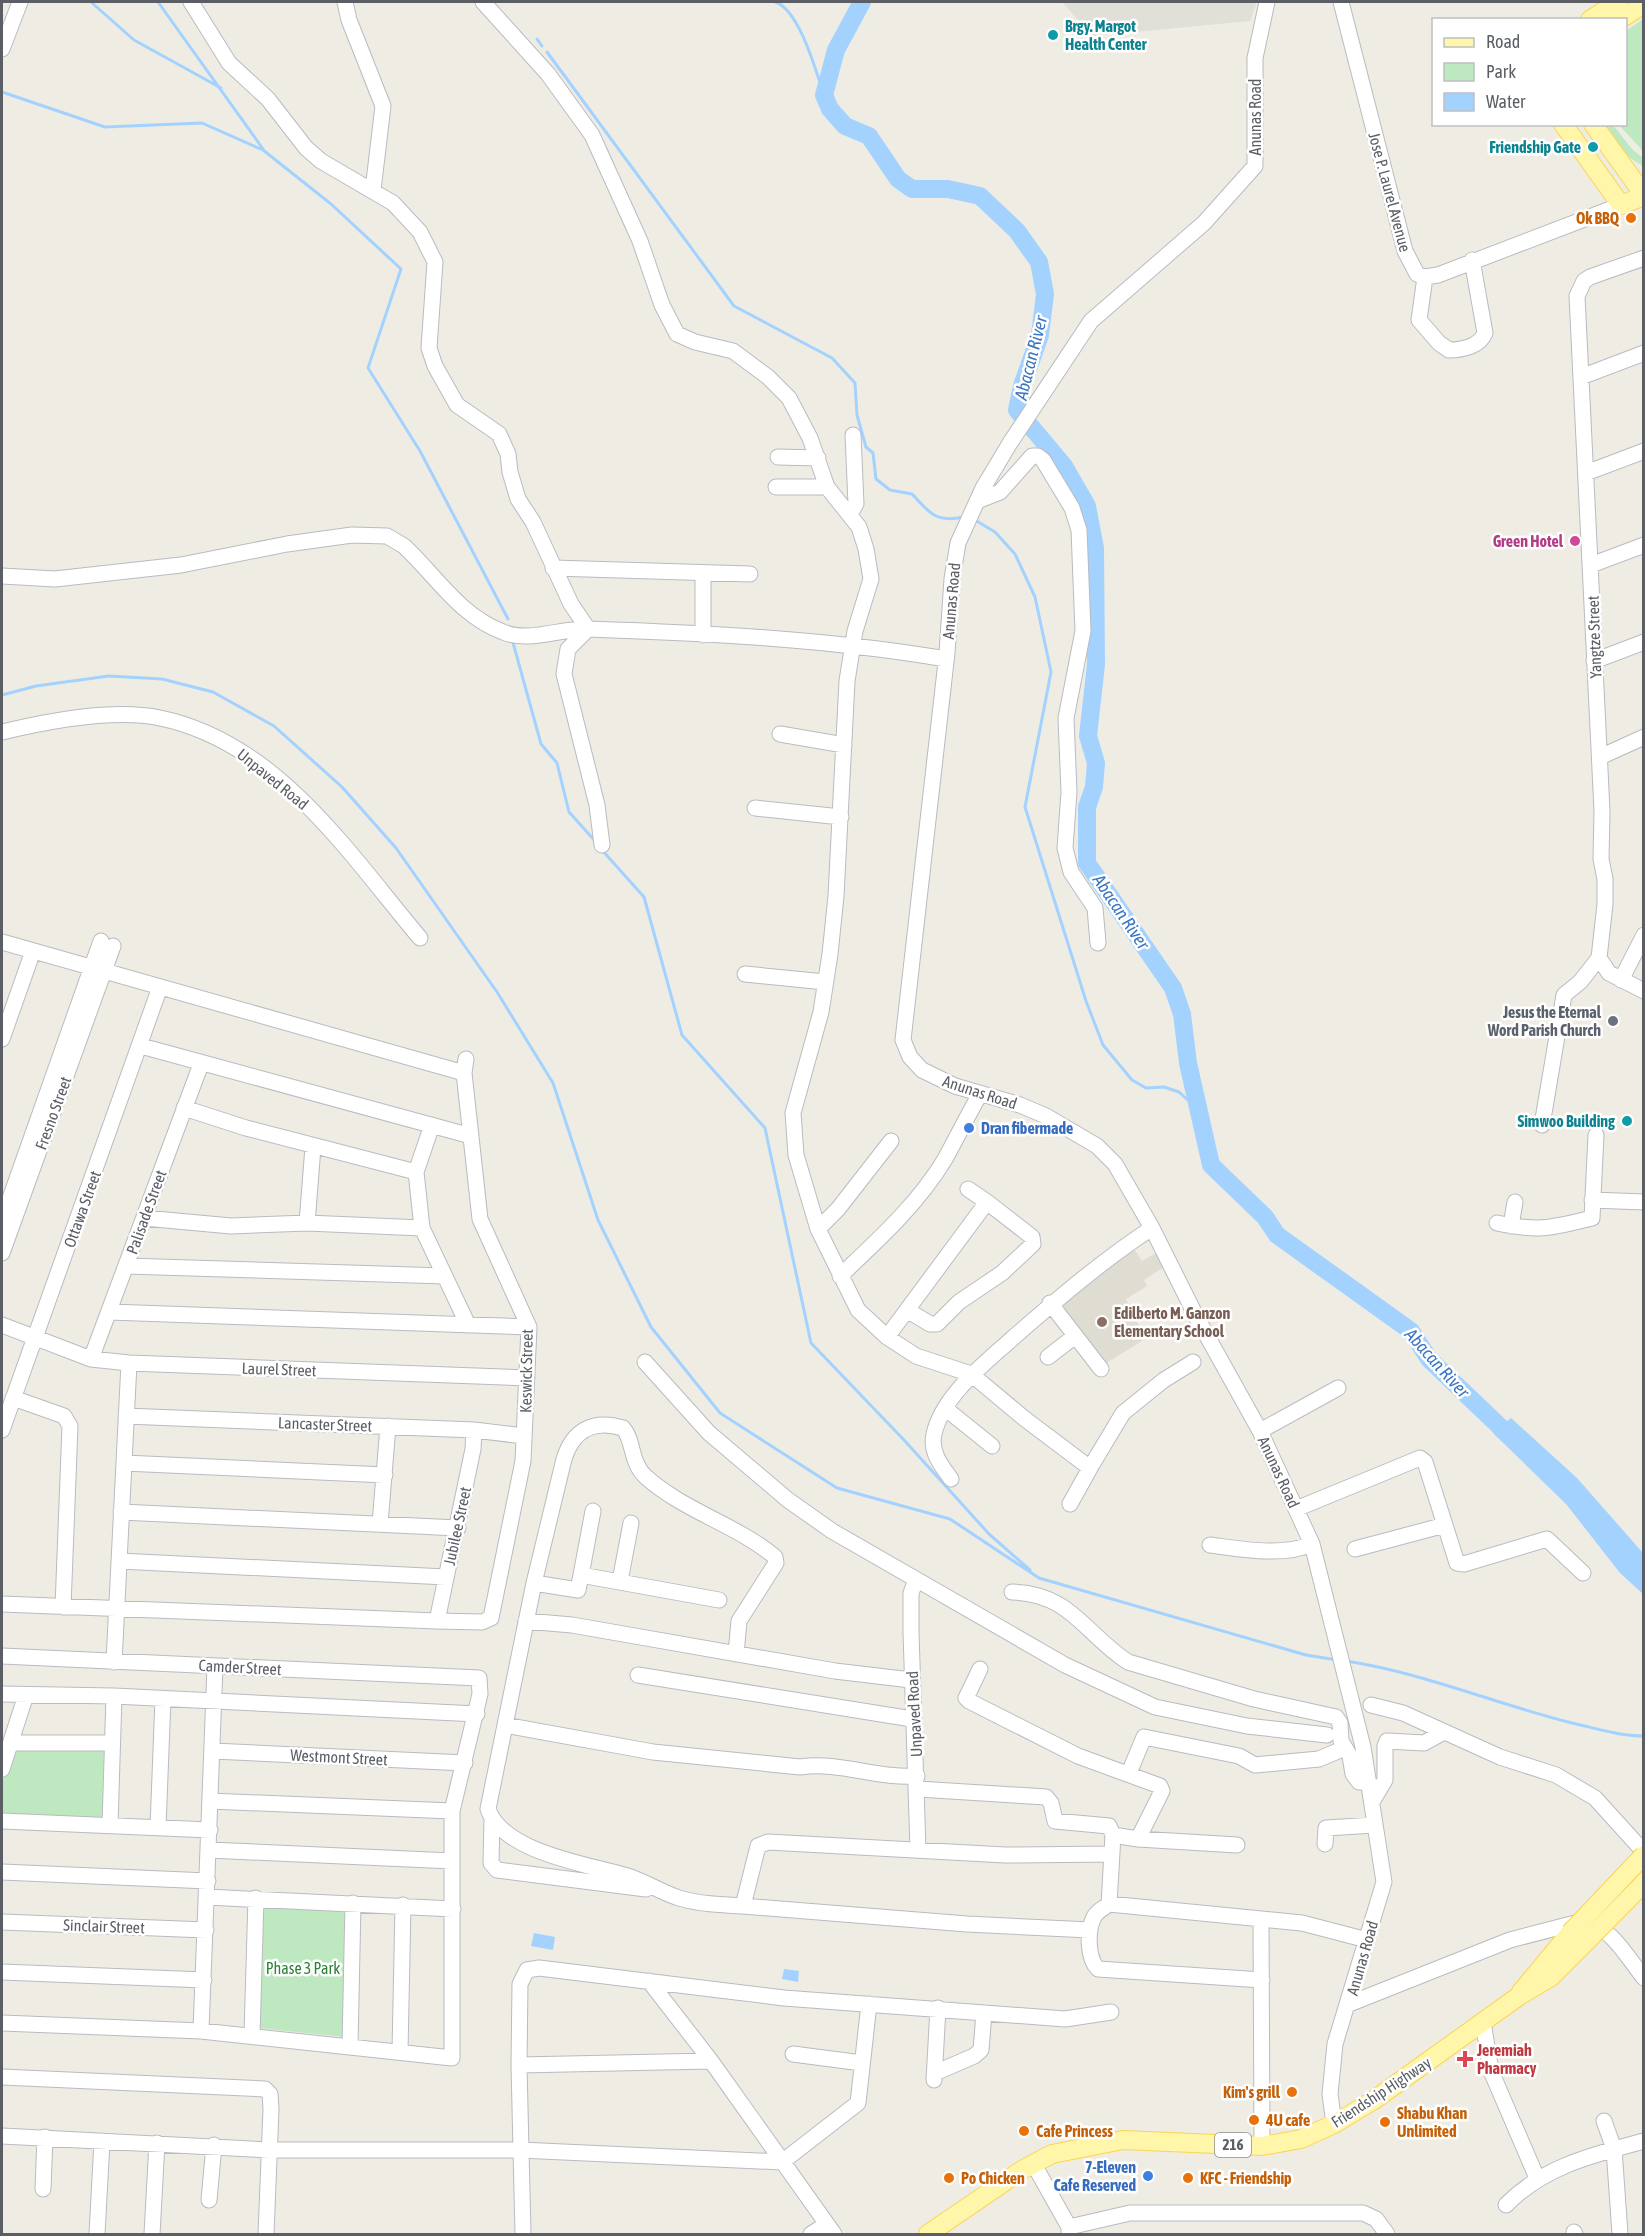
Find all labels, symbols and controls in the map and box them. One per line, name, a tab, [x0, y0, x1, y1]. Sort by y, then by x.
place label: Brgy. Margot Health Center	[1065, 17, 1147, 53]
legend	[1432, 18, 1627, 126]
marker: Brgy. Margot Health Center	[1046, 28, 1060, 42]
text: Road	[1486, 31, 1520, 52]
text: Park	[1486, 61, 1516, 82]
street label: Anunas Road	[1246, 79, 1264, 155]
text: Water	[1486, 91, 1526, 112]
street label: Jose P. Laurel Avenue	[1365, 130, 1415, 254]
place label: Friendship Gate	[1489, 138, 1581, 156]
marker: Friendship Gate	[1586, 140, 1600, 154]
place label: Ok BBQ	[1576, 209, 1620, 227]
marker: Ok BBQ	[1624, 211, 1638, 225]
water label: Abacan River	[1010, 313, 1051, 403]
place label: Green Hotel	[1493, 532, 1564, 550]
marker: Green Hotel	[1568, 534, 1582, 548]
street label: Anunas Road	[939, 562, 963, 640]
street label: Yangtze Street	[1584, 595, 1605, 679]
street label: Unpaved Road	[233, 745, 312, 814]
water label: Abacan River	[1088, 869, 1154, 954]
place label: Jesus the Eternal Word Parish Church	[1487, 1003, 1602, 1039]
marker: Jesus the Eternal Word Parish Church	[1606, 1014, 1620, 1028]
street label: Anunas Road	[941, 1072, 1019, 1112]
street label: Fresno Street	[31, 1074, 75, 1152]
place label: Simwoo Building	[1517, 1112, 1615, 1130]
marker: Simwoo Building	[1620, 1114, 1634, 1128]
place label: Dran fibermade	[981, 1119, 1073, 1137]
marker: Dran fibermade	[962, 1121, 976, 1135]
street label: Palisade Street	[122, 1167, 170, 1256]
street label: Ottawa Street	[60, 1168, 104, 1250]
place label: Edilberto M. Ganzon Elementary School	[1114, 1304, 1230, 1340]
marker: Edilberto M. Ganzon Elementary School	[1095, 1315, 1109, 1329]
water label: Abacan River	[1400, 1323, 1474, 1402]
street label: Keswick Street	[516, 1328, 536, 1413]
street label: Laurel Street	[241, 1359, 317, 1379]
street label: Lancaster Street	[278, 1413, 373, 1435]
street label: Anunas Road	[1255, 1433, 1303, 1511]
street label: Jubilee Street	[440, 1485, 474, 1567]
street label: Camder Street	[198, 1656, 282, 1678]
street label: Unpaved Road	[903, 1670, 926, 1757]
street label: Westmont Street	[290, 1745, 388, 1769]
street label: Sinclair Street	[63, 1916, 145, 1936]
street label: Anunas Road	[1343, 1919, 1381, 1997]
park label: Phase 3 Park	[266, 1959, 340, 1977]
place label: Jeremiah Pharmacy	[1476, 2041, 1537, 2077]
marker: Jeremiah Pharmacy	[1458, 2052, 1472, 2066]
street label: Friendship Highway	[1328, 2053, 1435, 2132]
place label: Kim's grill	[1223, 2083, 1281, 2101]
marker: Kim's grill	[1285, 2085, 1299, 2099]
place label: Shabu Khan Unlimited	[1397, 2104, 1467, 2140]
place label: 4U cafe	[1265, 2111, 1310, 2129]
marker: 4U cafe	[1247, 2113, 1261, 2127]
marker: Shabu Khan Unlimited	[1378, 2115, 1392, 2129]
place label: Cafe Princess	[1036, 2122, 1113, 2140]
marker: Cafe Princess	[1017, 2124, 1031, 2138]
road number: 216	[1215, 2133, 1251, 2157]
place label: 7-Eleven Cafe Reserved	[1053, 2158, 1136, 2194]
place label: Po Chicken	[961, 2169, 1025, 2187]
marker: 7-Eleven Cafe Reserved	[1141, 2169, 1155, 2183]
place label: KFC - Friendship	[1200, 2169, 1292, 2187]
marker: Po Chicken	[942, 2171, 956, 2185]
marker: KFC - Friendship	[1181, 2171, 1195, 2185]

